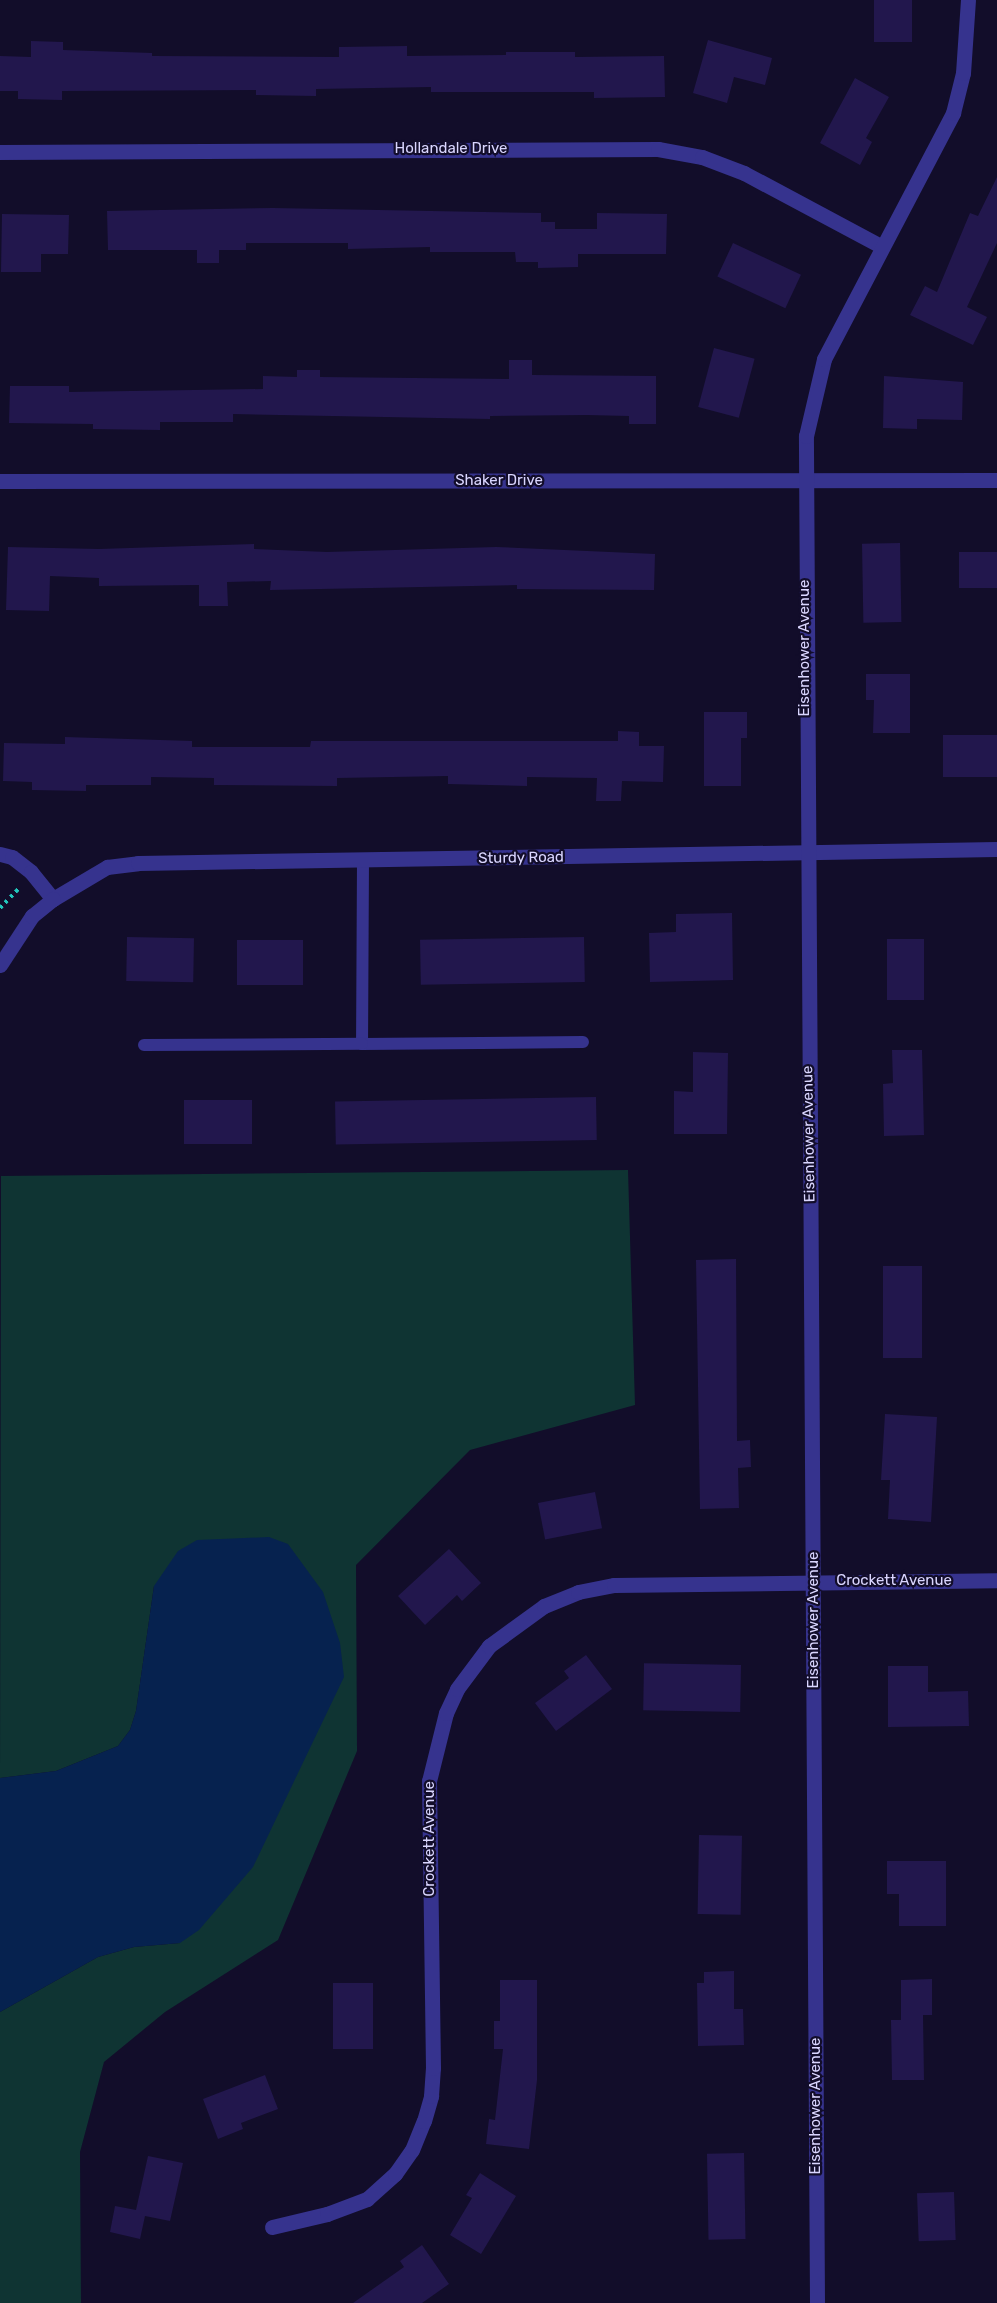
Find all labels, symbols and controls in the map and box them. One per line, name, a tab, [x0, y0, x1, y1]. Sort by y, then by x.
street label: Hollandale Drive	[394, 140, 508, 158]
street label: Shaker Drive	[455, 472, 543, 490]
street label: Eisenhower Avenue	[796, 579, 814, 717]
street label: Sturdy Road	[478, 848, 564, 868]
street label: Eisenhower Avenue	[799, 1065, 819, 1203]
street label: Eisenhower Avenue	[805, 1551, 823, 1689]
street label: Crockett Avenue	[836, 1572, 952, 1590]
street label: Crockett Avenue	[421, 1781, 439, 1897]
street label: Eisenhower Avenue	[807, 2037, 825, 2175]

